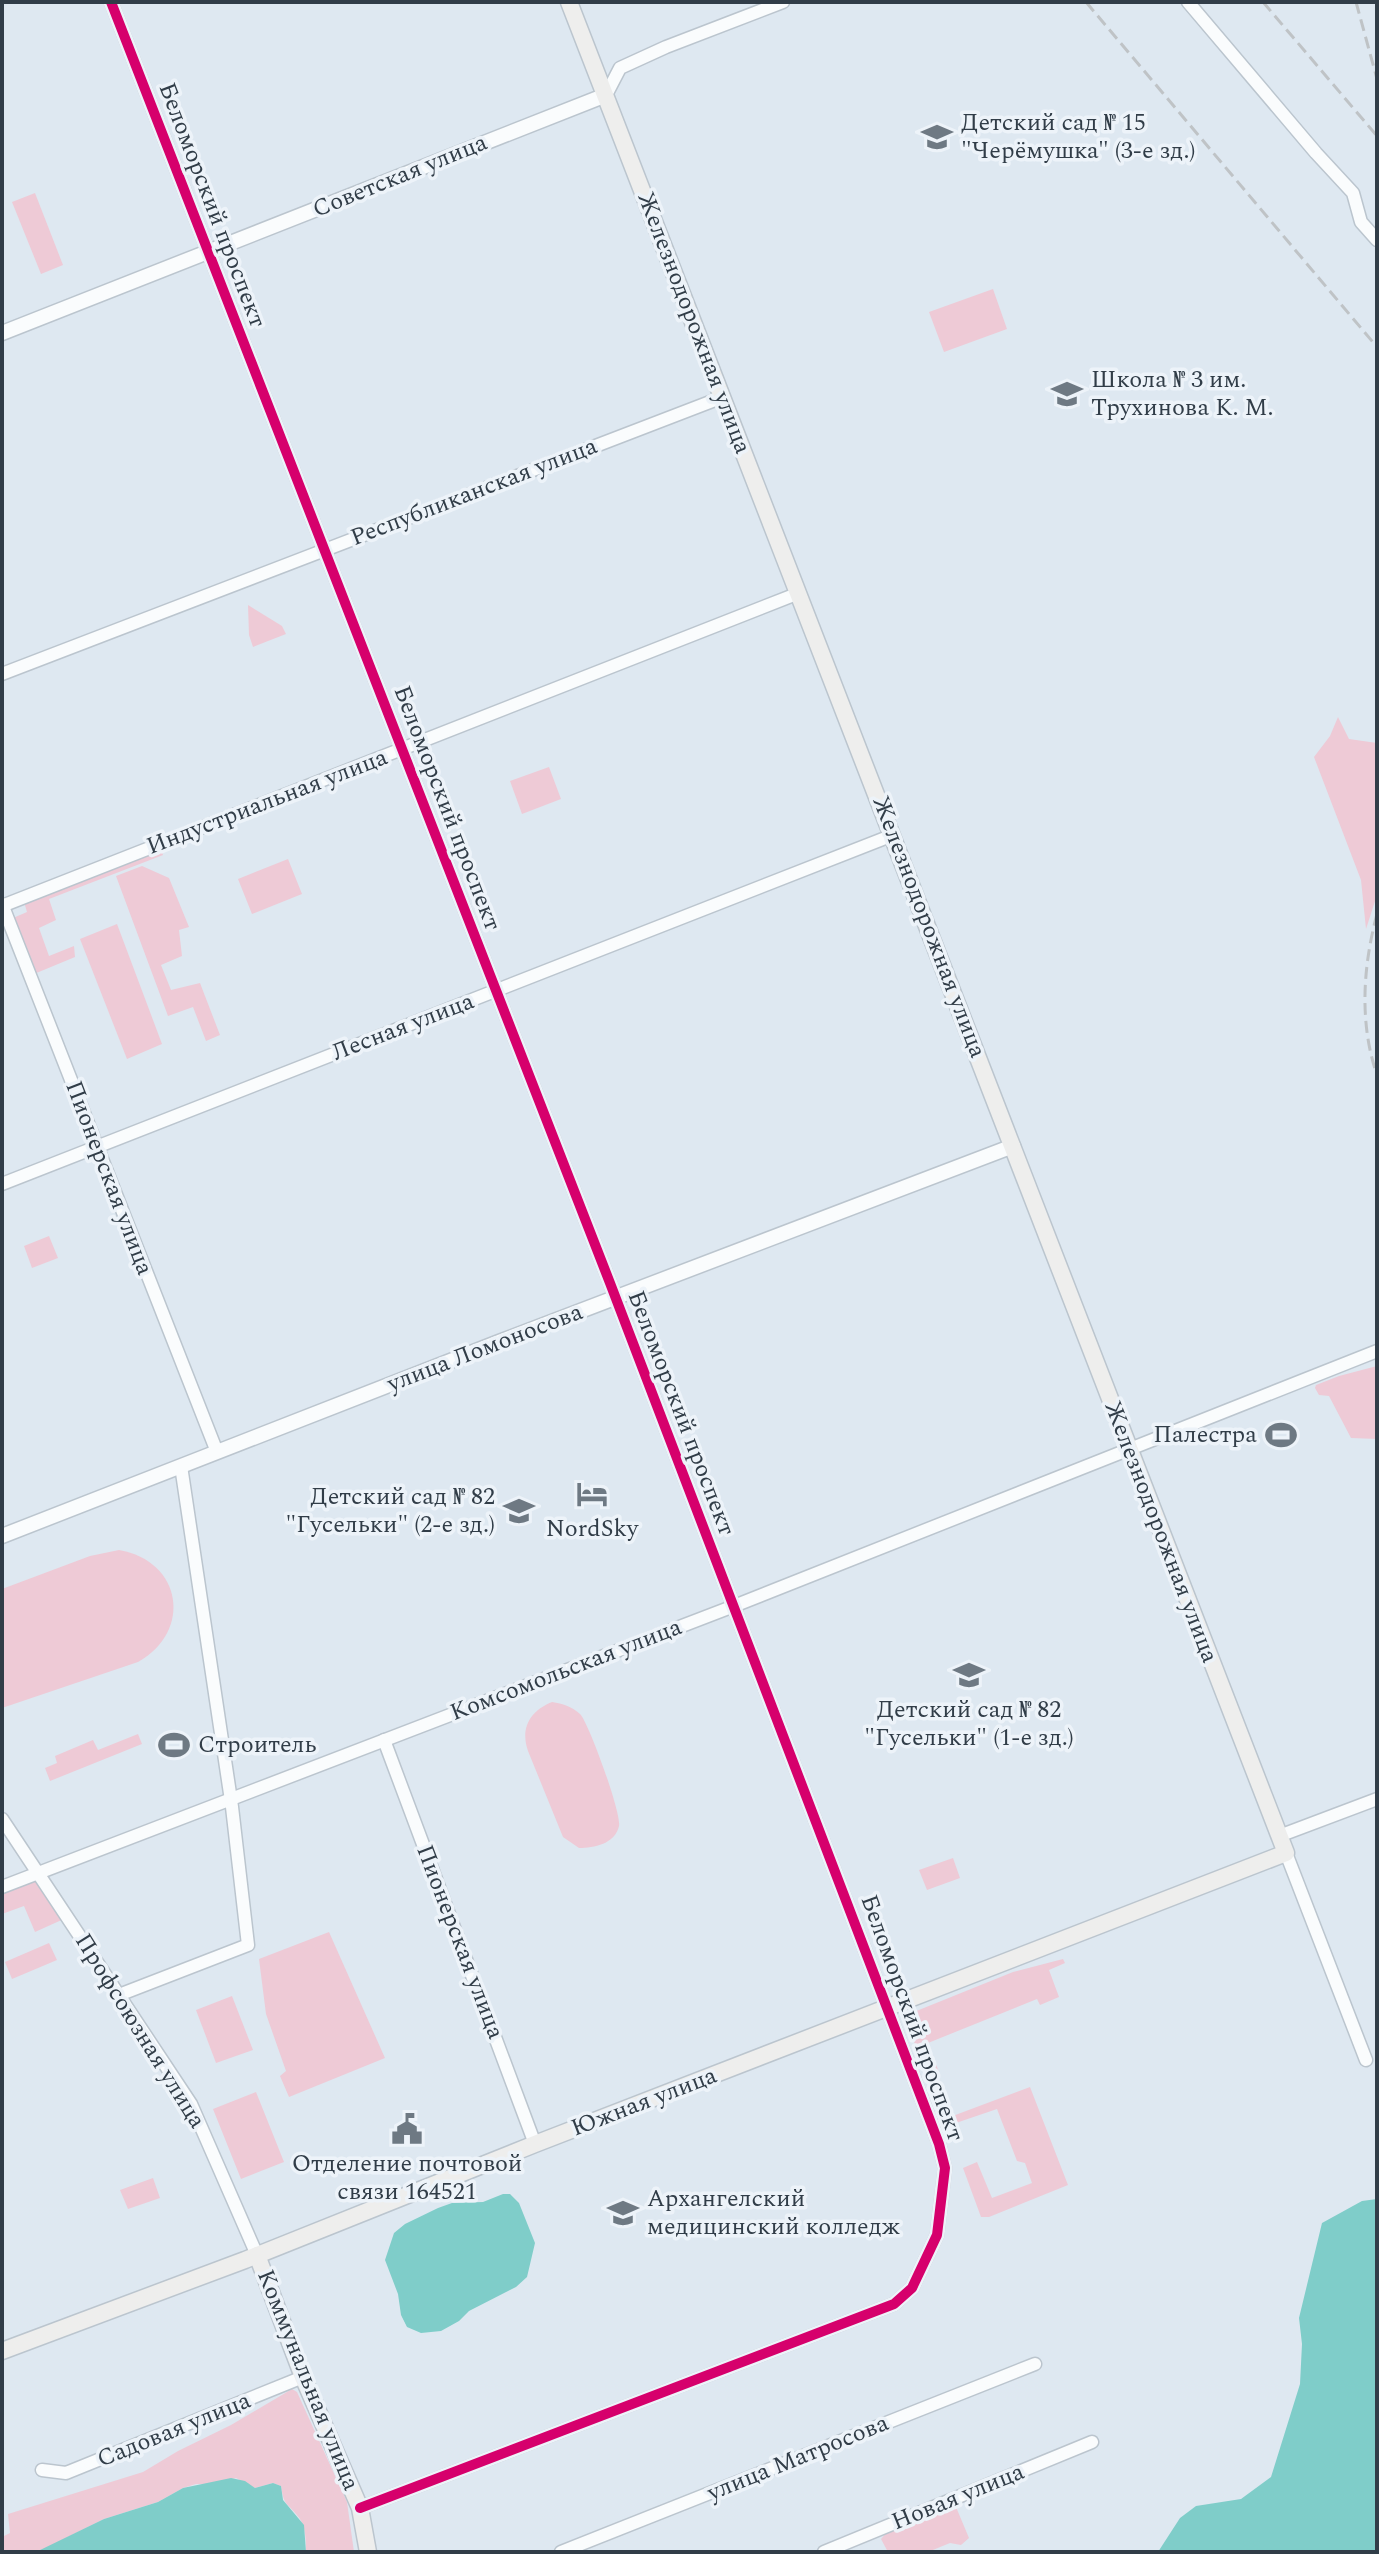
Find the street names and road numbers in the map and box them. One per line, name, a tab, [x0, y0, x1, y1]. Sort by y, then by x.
street label: Беломорский проспект	[149, 77, 275, 333]
street label: Советская улица	[307, 124, 493, 227]
street label: Железнодорожная улица	[627, 187, 761, 460]
street label: Республиканская улица	[345, 428, 603, 556]
street label: Беломорский проспект	[384, 680, 510, 936]
street label: Индустриальная улица	[141, 739, 393, 865]
street label: Железнодорожная улица	[862, 791, 996, 1064]
street label: Лесная улица	[327, 983, 480, 1071]
street label: Пионерская улица	[55, 1076, 163, 1281]
street label: Беломорский проспект	[618, 1285, 744, 1541]
street label: улица Ломоносова	[381, 1294, 588, 1402]
street label: Железнодорожная улица	[1094, 1396, 1228, 1669]
street label: Комсомольская улица	[445, 1609, 687, 1731]
street label: Пионерская улица	[406, 1840, 514, 2045]
street label: Беломорский проспект	[851, 1890, 973, 2146]
street label: Профсоюзная улица	[65, 1926, 215, 2136]
street label: Южная улица	[566, 2058, 722, 2146]
street label: Коммунальная улица	[247, 2264, 369, 2496]
street label: Садовая улица	[92, 2383, 257, 2477]
street label: улица Матросова	[701, 2405, 894, 2511]
street label: Новая улица	[886, 2454, 1030, 2540]

